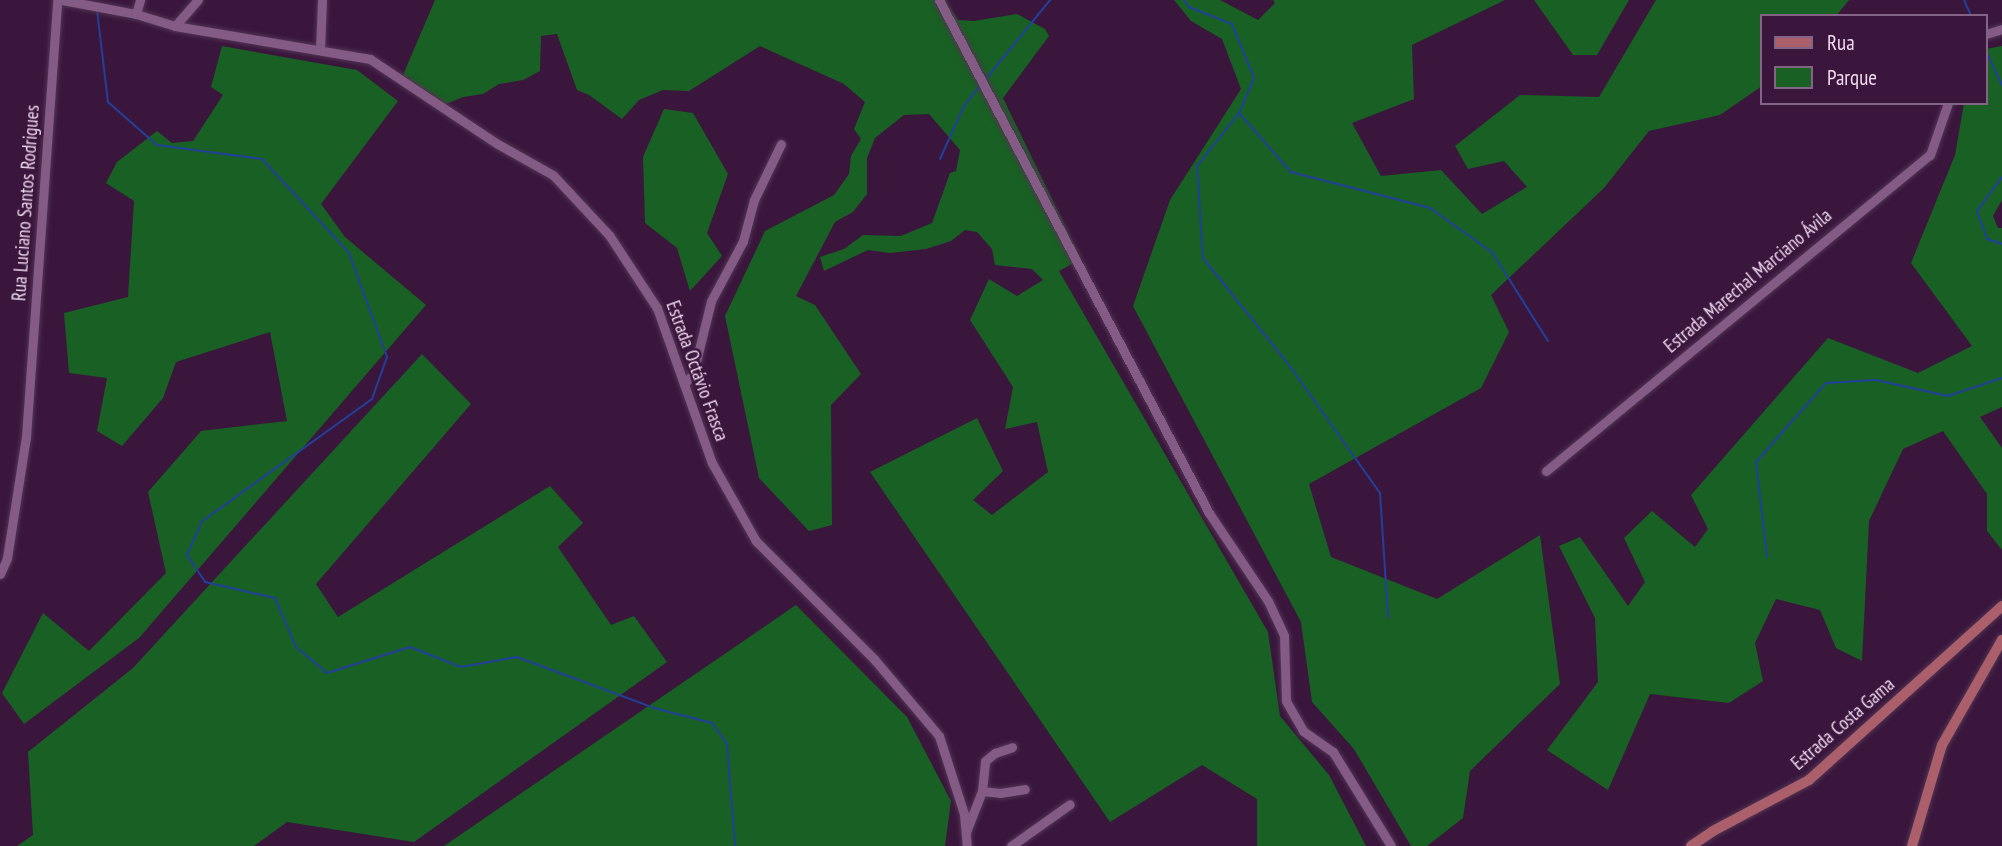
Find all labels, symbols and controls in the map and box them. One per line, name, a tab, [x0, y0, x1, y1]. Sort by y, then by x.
legend	[1760, 14, 1988, 105]
text: Rua	[1827, 29, 1855, 56]
text: Parque	[1827, 64, 1877, 91]
street label: Rua Luciano Santos Rodrigues	[8, 104, 44, 302]
street label: Estrada Marechal Marciano Ávila	[1659, 204, 1837, 358]
street label: Estrada Octávio Frasca	[661, 298, 733, 444]
street label: Estrada Costa Gama	[1787, 673, 1899, 775]

